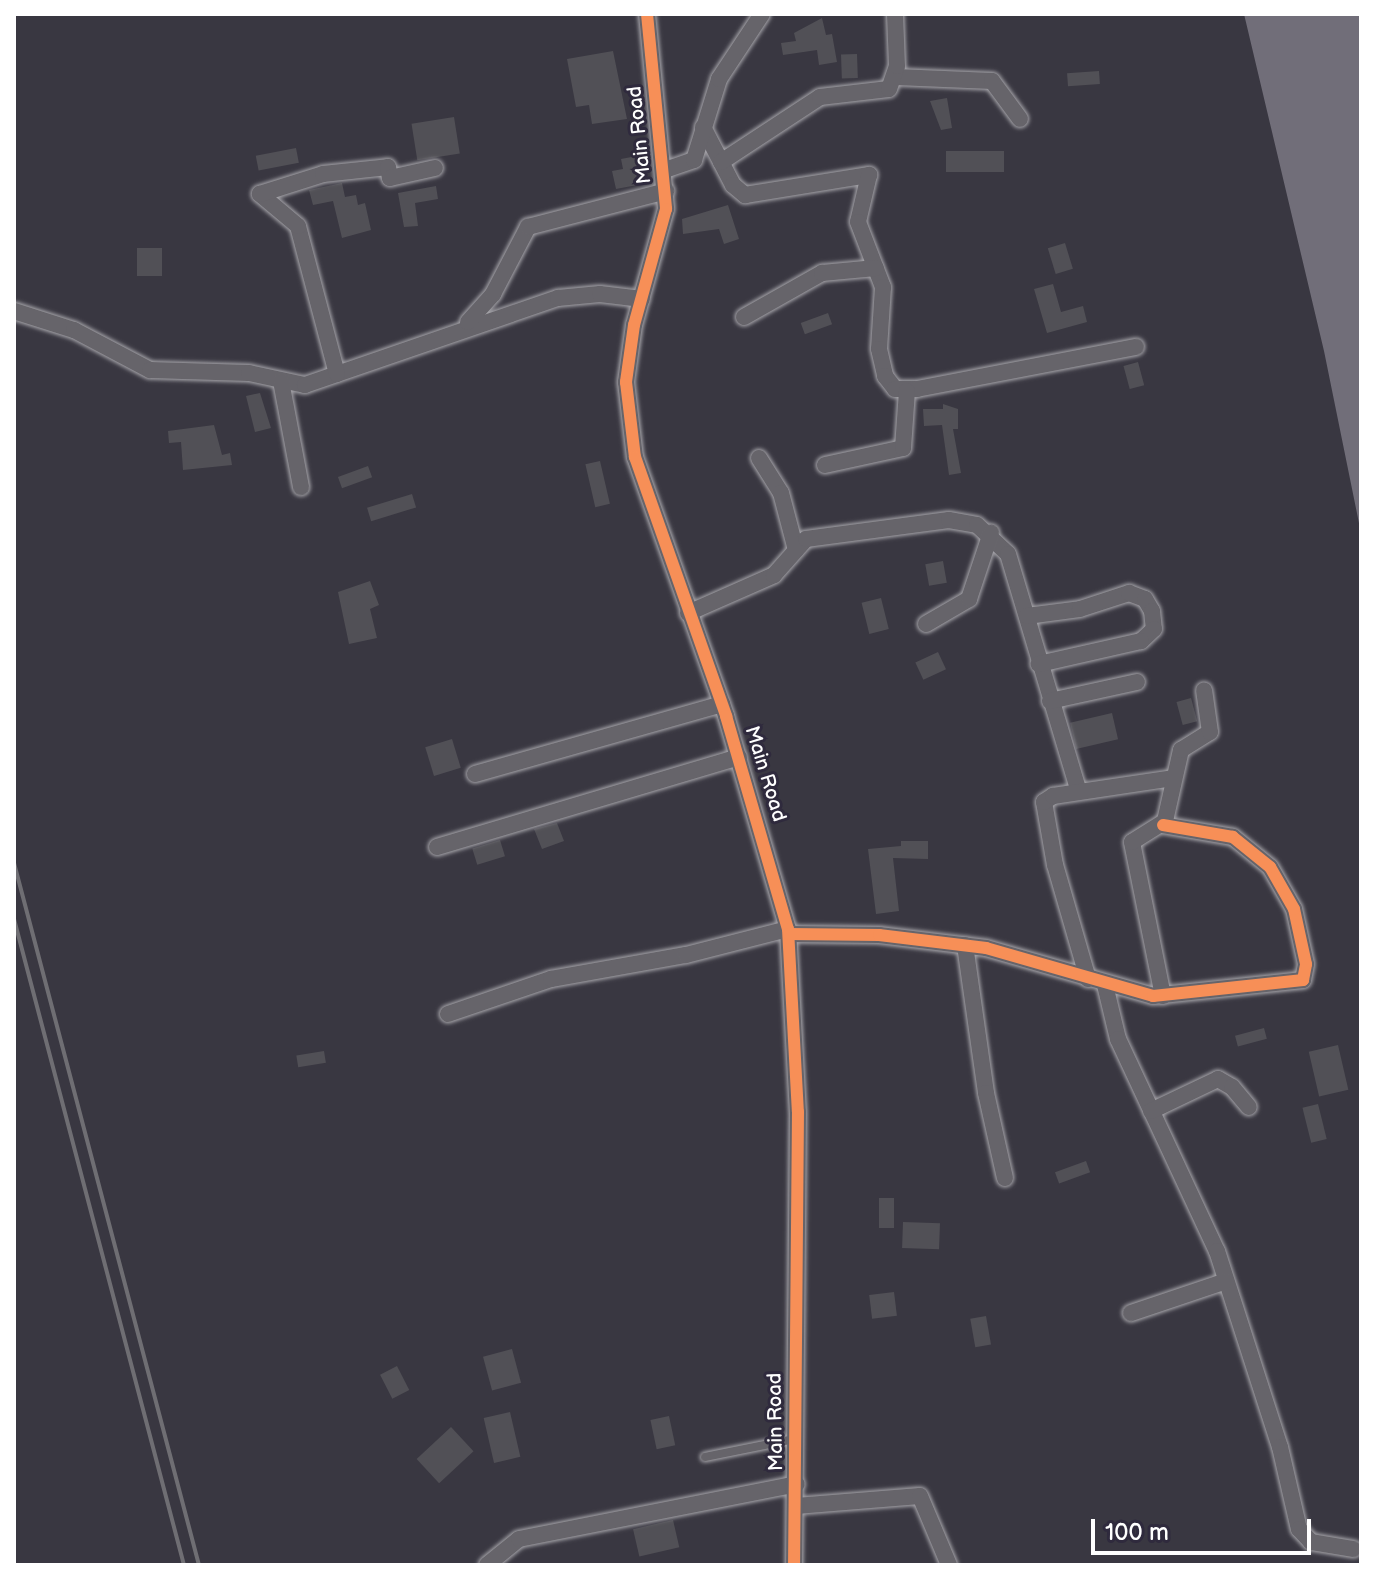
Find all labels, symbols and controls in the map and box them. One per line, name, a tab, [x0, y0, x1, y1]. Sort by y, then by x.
street label: Main Road	[623, 85, 657, 185]
street label: Main Road	[739, 723, 791, 825]
street label: Main Road	[763, 1373, 789, 1471]
scale bar	[1095, 1503, 1315, 1553]
text: 100 m	[1105, 1518, 1169, 1547]

